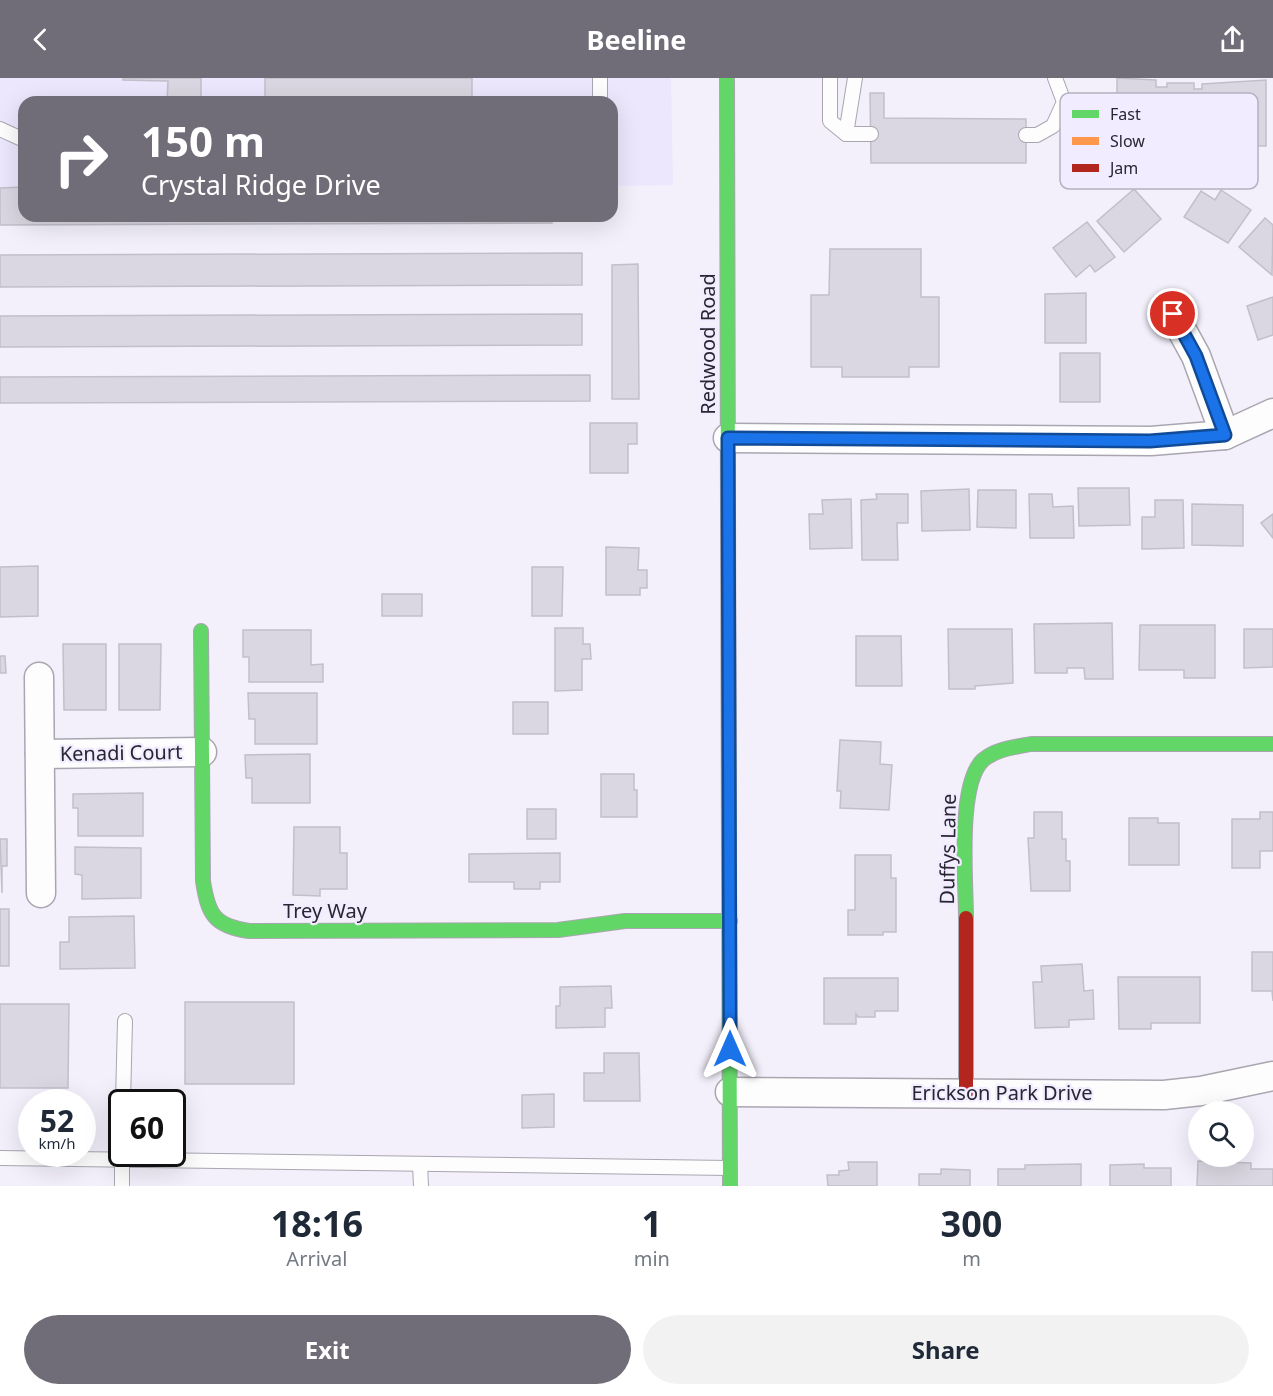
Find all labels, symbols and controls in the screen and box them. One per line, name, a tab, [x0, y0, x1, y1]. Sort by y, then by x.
text: Beeline	[587, 21, 686, 58]
icon: back	[24, 23, 57, 56]
icon: share	[1216, 23, 1249, 56]
legend	[1060, 93, 1258, 189]
text: Fast	[1110, 103, 1141, 125]
text: 150 m	[141, 112, 265, 169]
icon: right	[42, 120, 120, 198]
text: Slow	[1110, 130, 1145, 152]
text: Jam	[1108, 157, 1138, 179]
text: Crystal Ridge Drive	[141, 166, 381, 203]
street label: Redwood Road	[694, 273, 721, 415]
pin	[1147, 288, 1198, 339]
icon: arrive	[1156, 297, 1189, 330]
street label: Kenadi Court	[60, 738, 182, 767]
street label: Duffys Lane	[933, 793, 962, 905]
street label: Trey Way	[283, 897, 368, 924]
position arrow	[698, 1017, 762, 1081]
street label: Erickson Park Drive	[912, 1079, 1092, 1106]
speed limit sign: 60	[108, 1089, 186, 1167]
text: 52	[40, 1100, 74, 1141]
map controls	[1188, 1101, 1254, 1167]
button: search	[1188, 1101, 1254, 1167]
text: km/h	[39, 1133, 75, 1153]
text: 18:16	[271, 1199, 363, 1248]
text: 1	[642, 1199, 662, 1248]
text: 300	[941, 1199, 1002, 1248]
text: Arrival	[286, 1245, 347, 1272]
text: min	[634, 1245, 670, 1272]
text: m	[962, 1245, 981, 1272]
button: Exit	[24, 1315, 631, 1384]
button: Share	[643, 1315, 1249, 1384]

